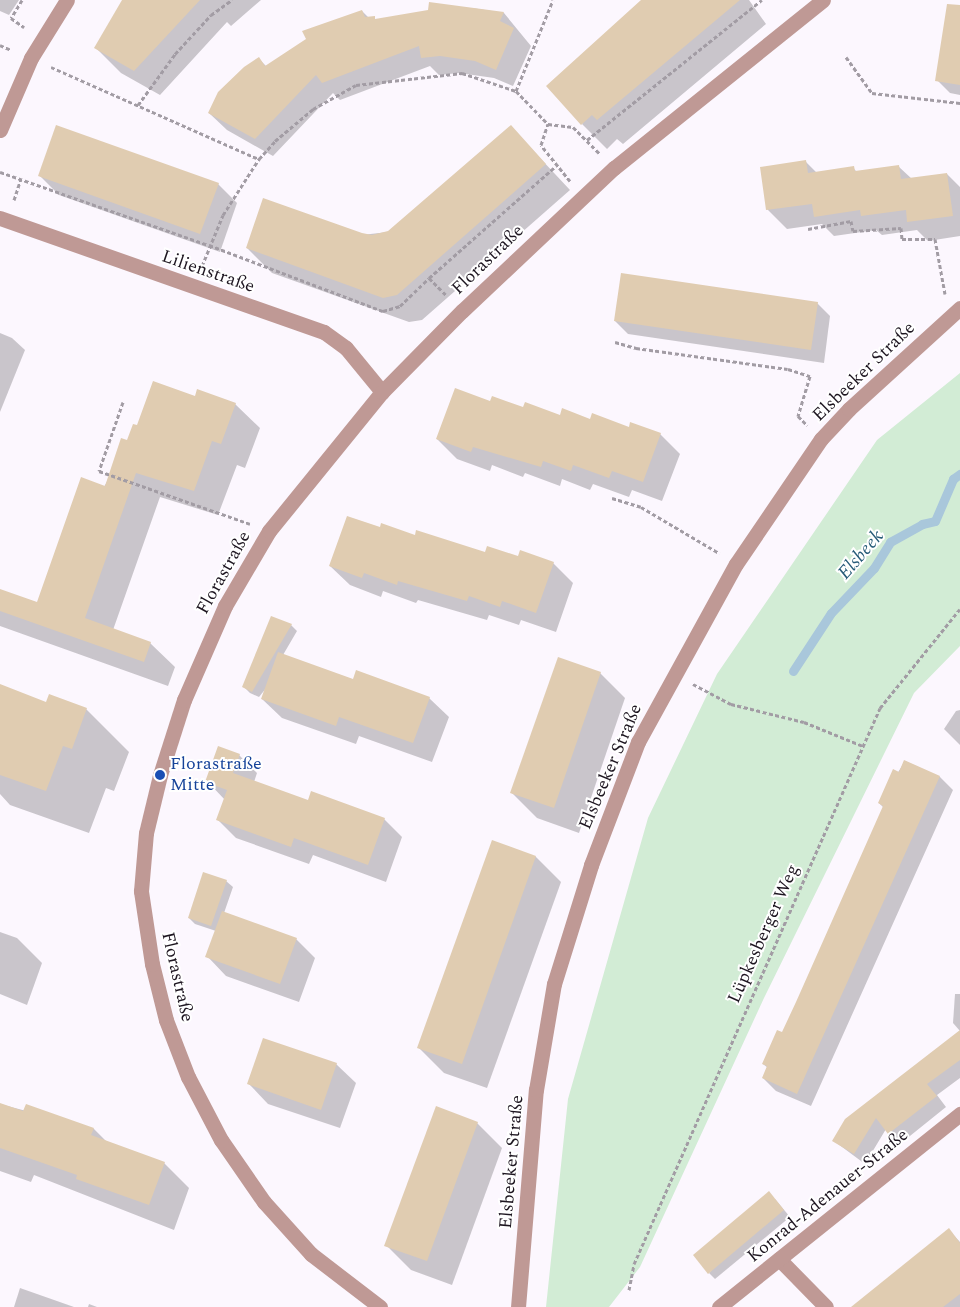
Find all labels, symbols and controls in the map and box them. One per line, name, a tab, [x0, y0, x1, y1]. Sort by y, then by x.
street label: Florastraße	[448, 220, 528, 300]
street label: Lilienstraße	[159, 246, 257, 298]
street label: Elsbeeker Straße	[808, 318, 920, 426]
water label: Elsbeek	[833, 526, 889, 584]
street label: Florastraße	[192, 528, 256, 618]
street label: Elsbeeker Straße	[575, 701, 647, 833]
place label: Florastraße Mitte	[170, 754, 262, 796]
marker: Florastraße Mitte	[154, 769, 166, 781]
street label: Lüpkesberger Weg	[724, 861, 804, 1007]
street label: Florastraße	[156, 930, 198, 1024]
street label: Elsbeeker Straße	[495, 1094, 529, 1230]
street label: Konrad-Adenauer-Straße	[743, 1124, 913, 1268]

